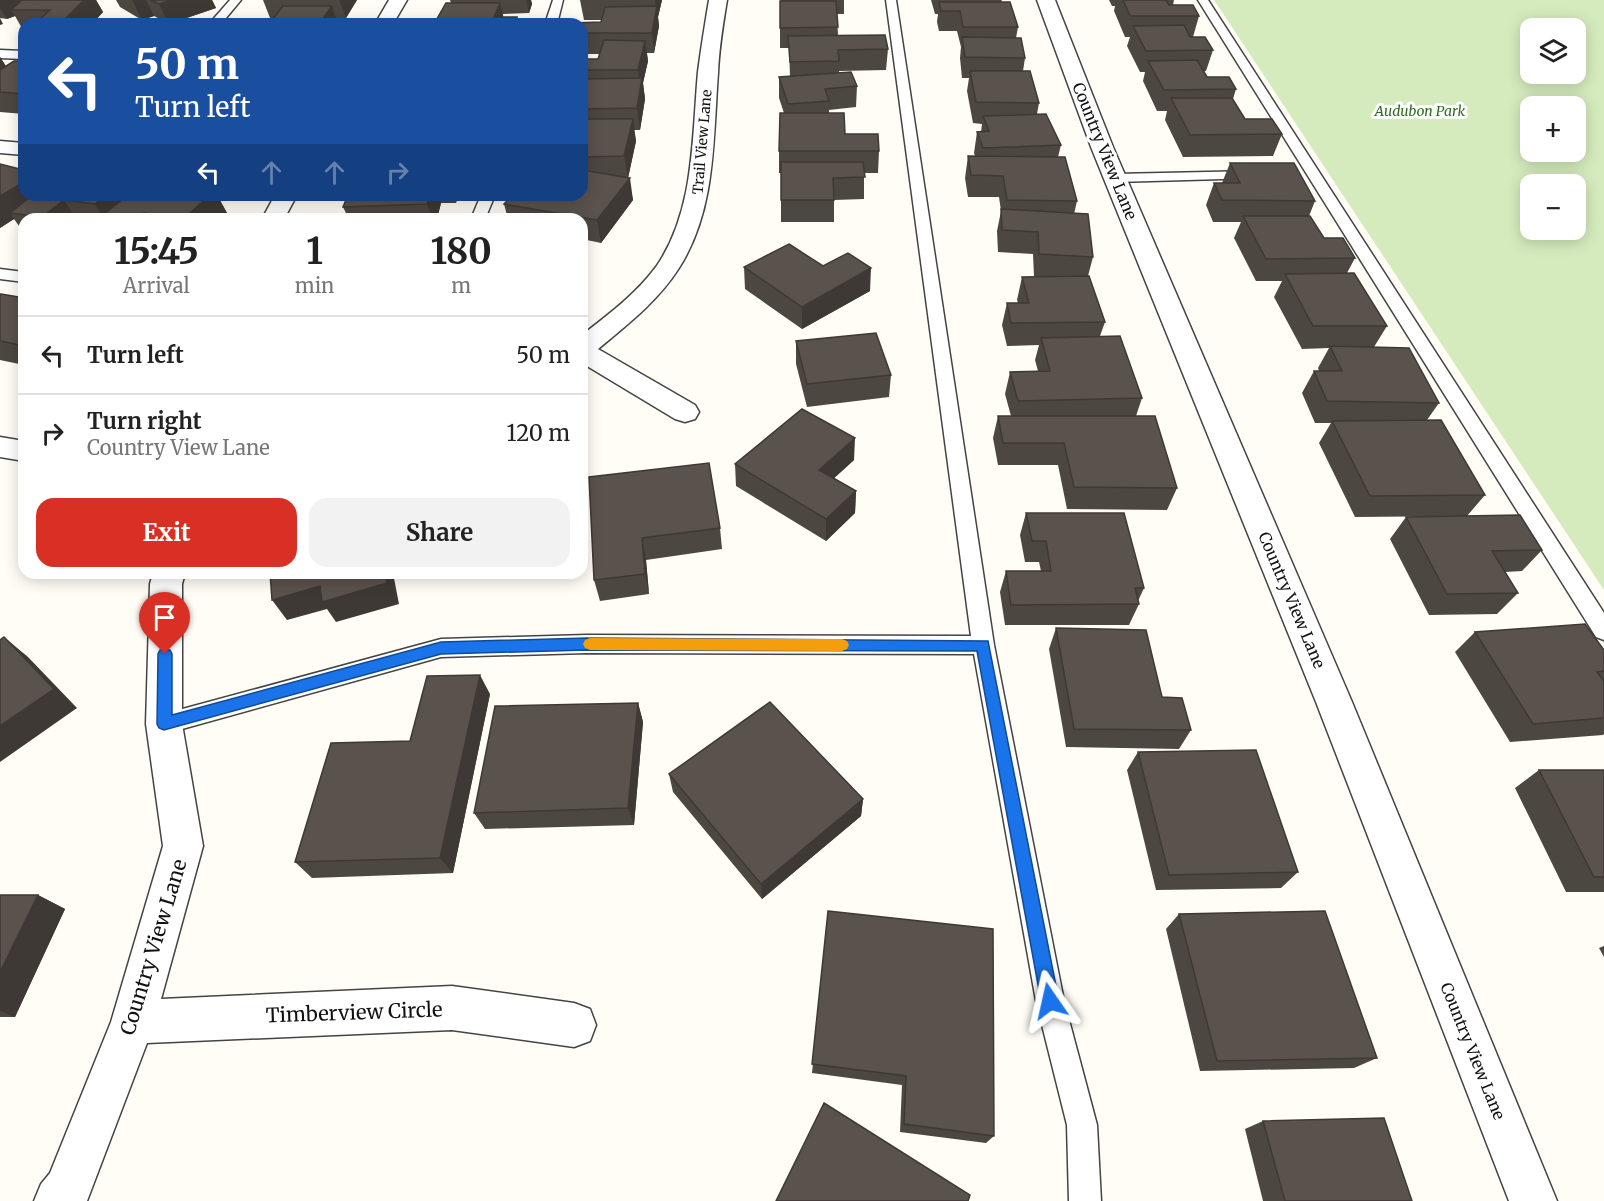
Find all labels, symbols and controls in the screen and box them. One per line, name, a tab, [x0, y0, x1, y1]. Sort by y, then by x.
map controls	[1520, 18, 1586, 240]
button: layers	[1520, 18, 1586, 84]
text: 50 m	[135, 38, 239, 90]
icon: left	[36, 42, 114, 120]
street label: Country View Lane	[1068, 79, 1142, 223]
street label: Trail View Lane	[688, 89, 716, 195]
text: Turn left	[135, 90, 250, 124]
button: +	[1520, 96, 1586, 162]
park label: Audubon Park	[1374, 102, 1465, 120]
icon: left	[192, 156, 225, 189]
icon: ahead	[255, 156, 288, 189]
icon: ahead	[318, 156, 351, 189]
icon: right	[381, 156, 414, 189]
button: −	[1520, 174, 1586, 240]
text: 15:45	[114, 229, 199, 274]
text: 1	[306, 229, 323, 274]
text: 180	[430, 229, 492, 274]
text: Arrival	[123, 273, 190, 298]
text: min	[295, 273, 334, 298]
text: m	[451, 273, 471, 298]
icon: left	[36, 339, 69, 372]
text: Turn left	[87, 341, 184, 369]
text: 50 m	[516, 341, 570, 369]
text: Turn right	[87, 407, 201, 435]
icon: right	[36, 417, 69, 450]
text: 120 m	[506, 419, 570, 447]
text: Country View Lane	[87, 435, 270, 460]
button: Exit	[36, 498, 297, 567]
button: Share	[309, 498, 570, 567]
street label: Country View Lane	[1254, 529, 1330, 671]
pin	[139, 592, 190, 654]
icon: arrive	[148, 601, 181, 634]
street label: Country View Lane	[114, 856, 192, 1038]
position arrow	[1018, 969, 1082, 1033]
street label: Country View Lane	[1436, 979, 1510, 1123]
street label: Timberview Circle	[265, 996, 443, 1028]

